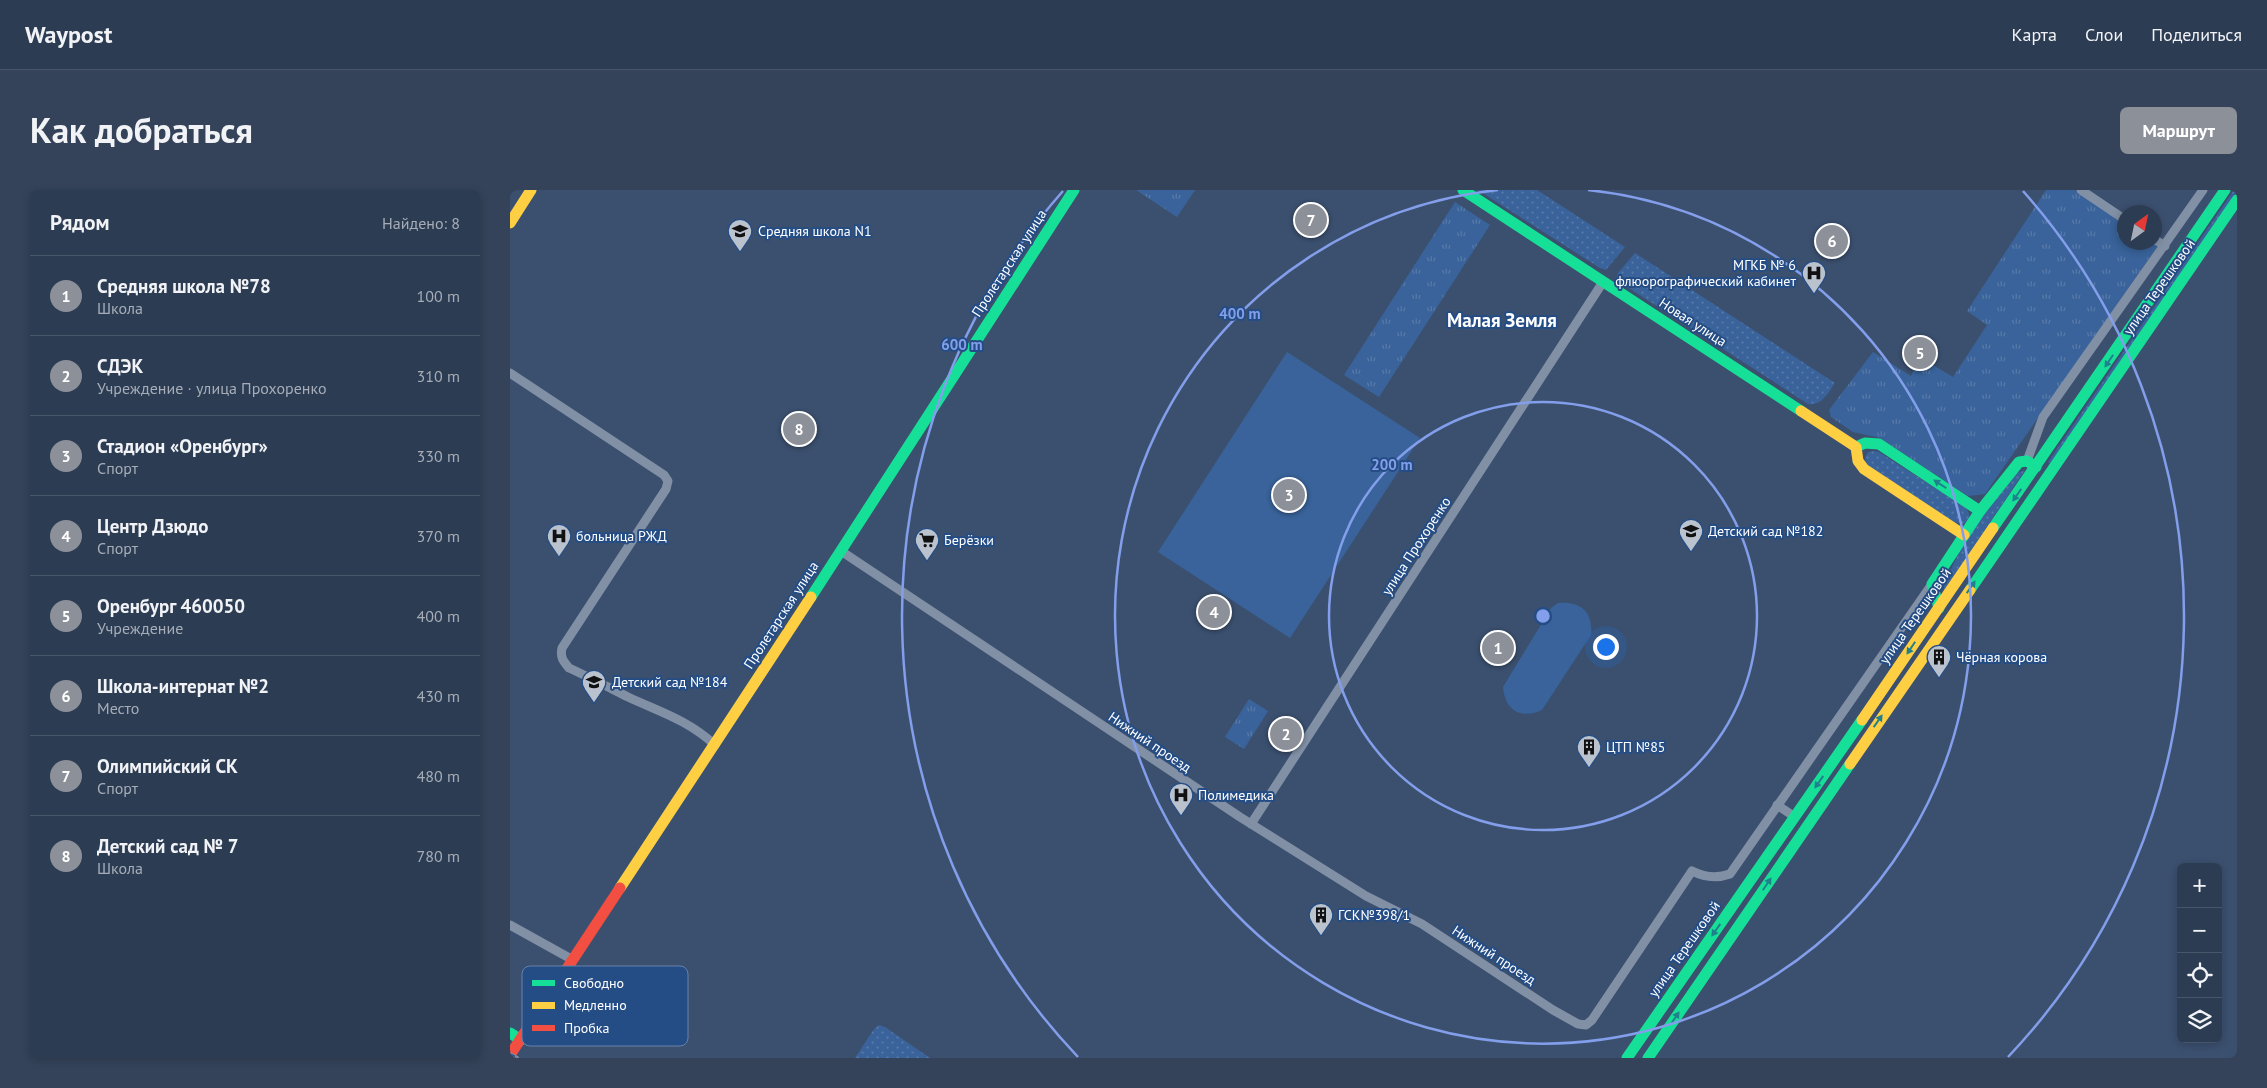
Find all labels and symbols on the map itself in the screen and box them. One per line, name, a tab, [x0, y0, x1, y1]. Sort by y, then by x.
pin: 7	[1295, 201, 1327, 239]
north arrow	[2117, 205, 2162, 250]
street label: Пролетарская улица	[968, 206, 1050, 320]
school or university icon: Средняя школа N1	[727, 218, 753, 252]
place label: Средняя школа N1	[758, 222, 872, 240]
pin: 6	[1816, 222, 1848, 260]
street label: улица Терешковой	[2119, 235, 2199, 339]
place label: МГКБ № 6 флюорографический кабинет	[1615, 256, 1796, 290]
hospital icon: МГКБ № 6 флюорографический кабинет	[1801, 260, 1827, 294]
street label: Новая улица	[1656, 294, 1730, 351]
text: 400 m	[1219, 304, 1261, 323]
district label: Малая Земля	[1447, 308, 1557, 332]
pin: 5	[1904, 334, 1936, 372]
text: 600 m	[941, 335, 983, 354]
one-way arrow	[2104, 354, 2114, 368]
pin: 8	[783, 410, 815, 448]
text: 200 m	[1371, 455, 1413, 474]
pin: 3	[1273, 476, 1305, 514]
one-way arrow	[1933, 480, 1946, 489]
one-way arrow	[2012, 488, 2022, 501]
street label: улица Прохоренко	[1377, 493, 1455, 599]
school or university icon: Детский сад №182	[1678, 518, 1704, 552]
place label: Детский сад №182	[1708, 522, 1823, 540]
hospital icon: больница РЖД	[546, 523, 572, 557]
place label: больница РЖД	[576, 527, 667, 545]
supermarket icon: Берёзки	[914, 527, 940, 561]
place label: Берёзки	[944, 531, 994, 549]
street label: Пролетарская улица	[740, 558, 822, 672]
street label: улица Терешковой	[1875, 564, 1955, 668]
one-way arrow	[1966, 580, 1976, 594]
pin: 4	[1198, 593, 1230, 631]
centre of rings	[1534, 607, 1552, 625]
pin: 1	[1482, 629, 1514, 667]
your location	[1593, 634, 1619, 660]
one-way arrow	[1906, 642, 1916, 655]
building icon: Чёрная корова	[1926, 644, 1952, 678]
place label: Чёрная корова	[1956, 648, 2047, 666]
school or university icon: Детский сад №184	[581, 669, 607, 703]
place label: Детский сад №184	[612, 673, 728, 691]
street label: Нижний проезд	[1105, 708, 1195, 777]
one-way arrow	[1873, 714, 1883, 727]
pin: 2	[1270, 715, 1302, 753]
building icon: ЦТП №85	[1576, 734, 1602, 768]
place label: ЦТП №85	[1606, 738, 1665, 756]
one-way arrow	[1814, 776, 1824, 789]
hospital icon: Полимедика	[1168, 782, 1194, 816]
place label: Полимедика	[1198, 786, 1274, 804]
one-way arrow	[1762, 877, 1772, 890]
street label: улица Терешковой	[1644, 897, 1724, 1001]
building icon: ГСК№398/1	[1308, 902, 1334, 936]
place label: ГСК№398/1	[1338, 906, 1410, 924]
street label: Нижний проезд	[1449, 921, 1540, 989]
one-way arrow	[1711, 923, 1721, 937]
legend	[522, 966, 688, 1046]
text: Свободно	[564, 974, 624, 992]
text: Медленно	[564, 996, 627, 1014]
one-way arrow	[1670, 1011, 1680, 1025]
text: Пробка	[564, 1019, 609, 1037]

